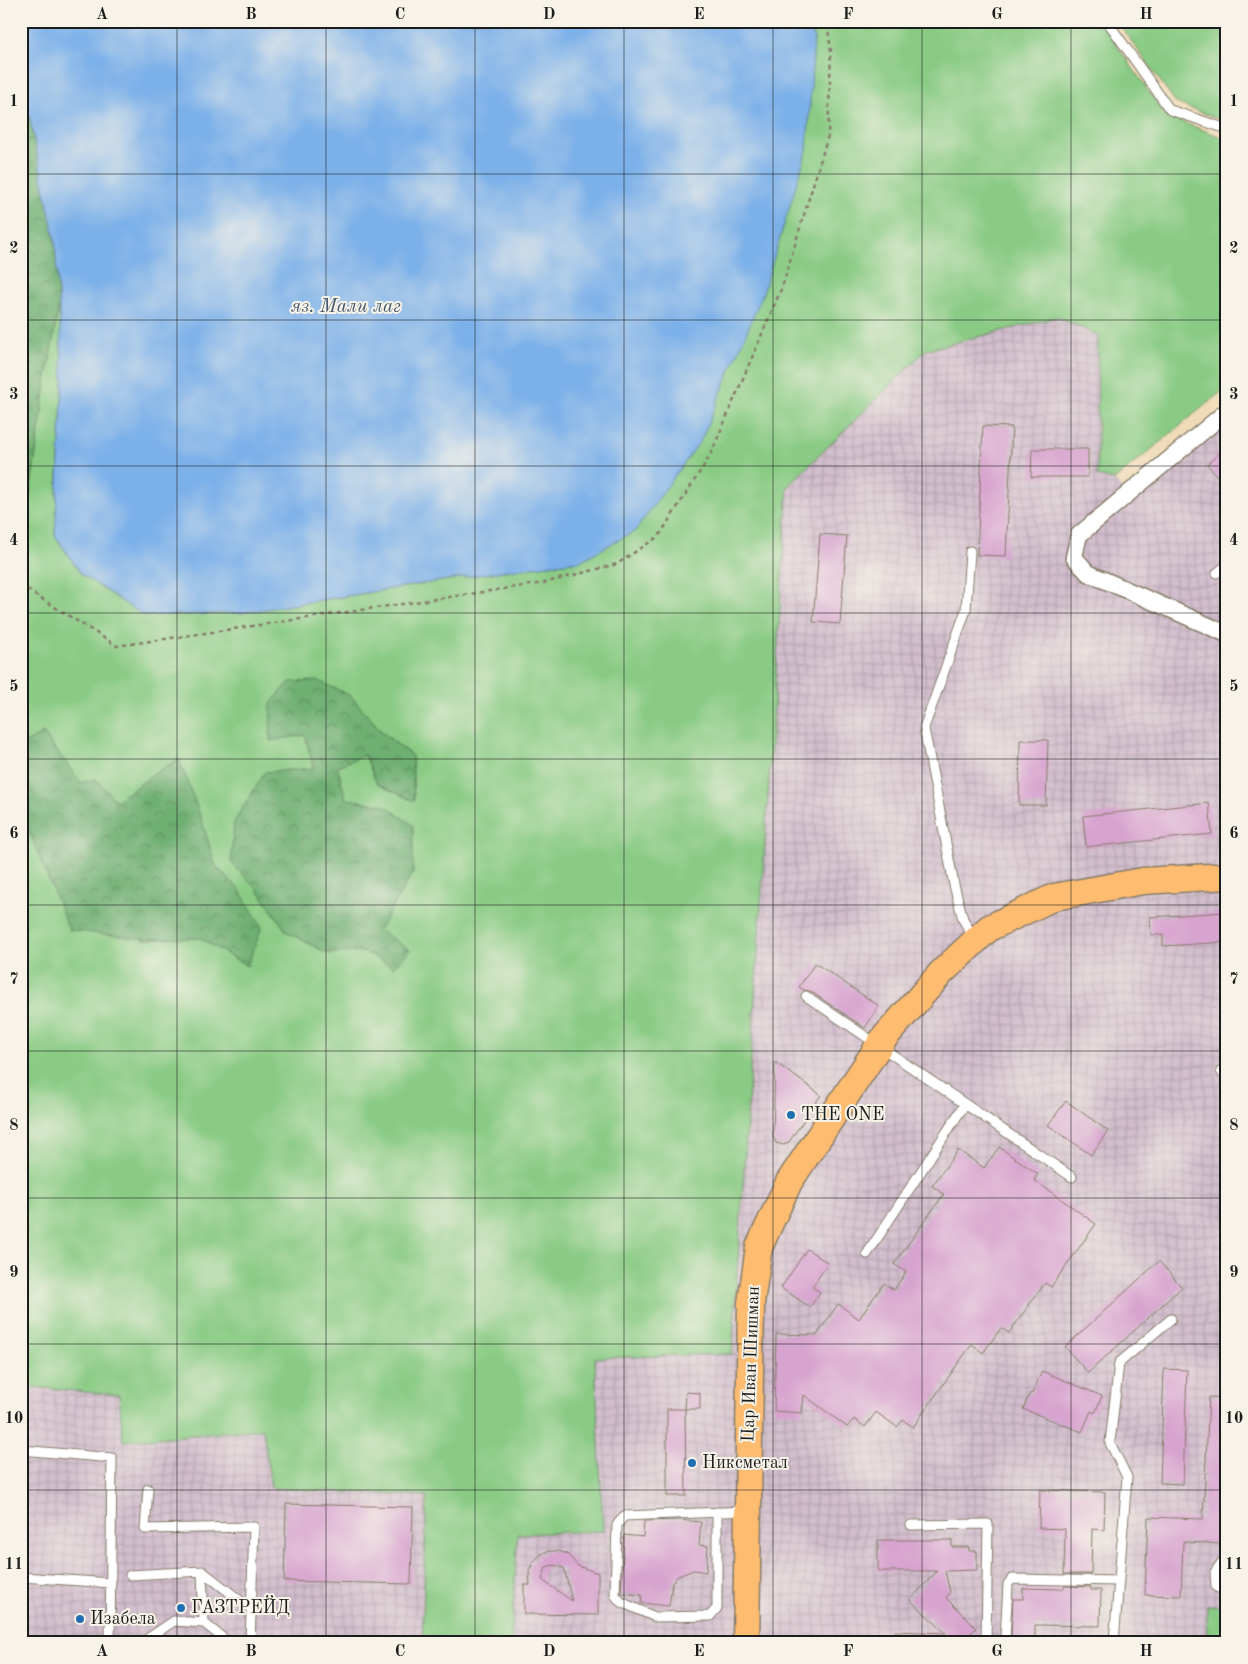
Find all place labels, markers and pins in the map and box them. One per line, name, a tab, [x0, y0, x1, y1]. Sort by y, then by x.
place label: THE ONE	[801, 1106, 884, 1124]
marker: THE ONE	[785, 1109, 797, 1121]
place label: Никсметал	[702, 1454, 788, 1472]
marker: Никсметал	[686, 1457, 698, 1469]
place label: ГАЗТРЕЙД	[191, 1595, 290, 1617]
marker: ГАЗТРЕЙД	[175, 1602, 187, 1614]
place label: Изабела	[90, 1610, 156, 1628]
marker: Изабела	[74, 1613, 86, 1625]

